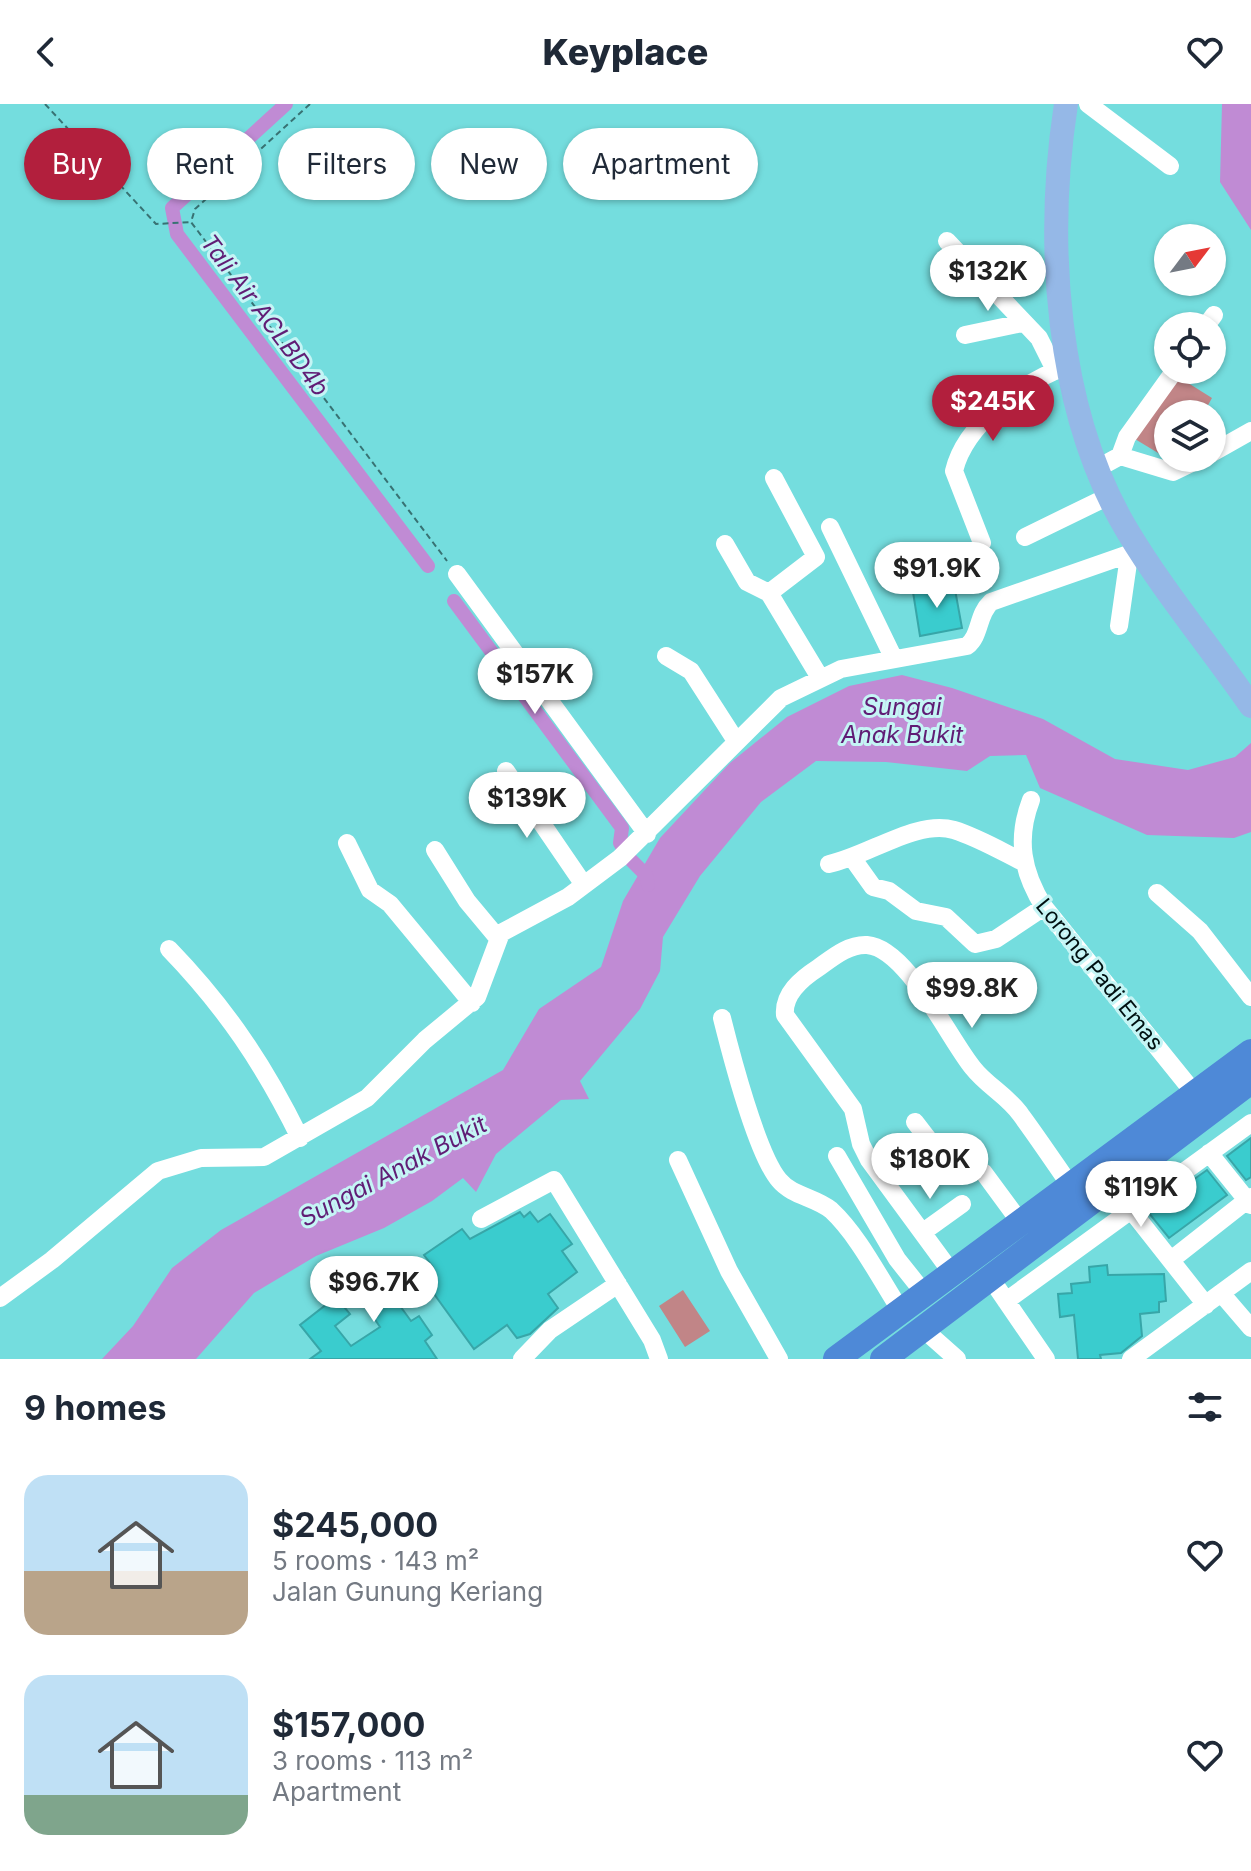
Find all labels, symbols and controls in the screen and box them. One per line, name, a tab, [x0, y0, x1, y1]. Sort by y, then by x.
icon: back	[24, 30, 68, 74]
text: Keyplace	[543, 30, 708, 74]
icon: heart	[1183, 30, 1227, 74]
chip: Buy	[24, 128, 131, 200]
chip: Rent	[147, 128, 262, 200]
chip: Filters	[278, 128, 415, 200]
chip: New	[431, 128, 547, 200]
chip: Apartment	[563, 128, 758, 200]
north arrow	[1154, 224, 1226, 296]
map controls	[1154, 224, 1226, 472]
water label: Tali Air ACLBD4b	[195, 228, 335, 402]
pin: $132K	[932, 245, 1044, 313]
text: $132K	[948, 255, 1028, 286]
button: locate	[1154, 312, 1226, 384]
pin: $245K	[937, 375, 1049, 443]
text: $245K	[950, 385, 1036, 416]
button: layers	[1154, 400, 1226, 472]
pin: $91.9K	[872, 542, 1002, 610]
text: $91.9K	[892, 552, 982, 583]
pin: $157K	[479, 648, 591, 716]
text: $157K	[496, 658, 574, 689]
water label: Sungai Anak Bukit	[840, 692, 964, 749]
pin: $139K	[471, 772, 583, 840]
text: $139K	[487, 782, 567, 813]
street label: Lorong Padi Emas	[1031, 893, 1169, 1055]
pin: $99.8K	[907, 962, 1037, 1030]
text: $99.8K	[925, 972, 1019, 1003]
water label: Sungai Anak Bukit	[294, 1109, 493, 1233]
pin: $180K	[874, 1133, 986, 1201]
text: $180K	[889, 1143, 971, 1174]
pin: $119K	[1085, 1161, 1197, 1229]
text: $119K	[1103, 1171, 1179, 1202]
pin: $96.7K	[309, 1256, 439, 1324]
text: $96.7K	[328, 1266, 420, 1297]
icon: filters	[1183, 1385, 1227, 1429]
text: 9 homes	[24, 1387, 166, 1428]
text: $245,000	[272, 1504, 438, 1545]
icon: home	[88, 1507, 184, 1603]
icon: heart	[1183, 1533, 1227, 1577]
text: 5 rooms · 143 m²	[272, 1545, 479, 1576]
text: Jalan Gunung Keriang	[272, 1576, 543, 1607]
text: $157,000	[272, 1704, 425, 1745]
icon: home	[88, 1707, 184, 1803]
icon: heart	[1183, 1733, 1227, 1777]
text: 3 rooms · 113 m²	[272, 1745, 473, 1776]
text: Apartment	[272, 1776, 401, 1807]

